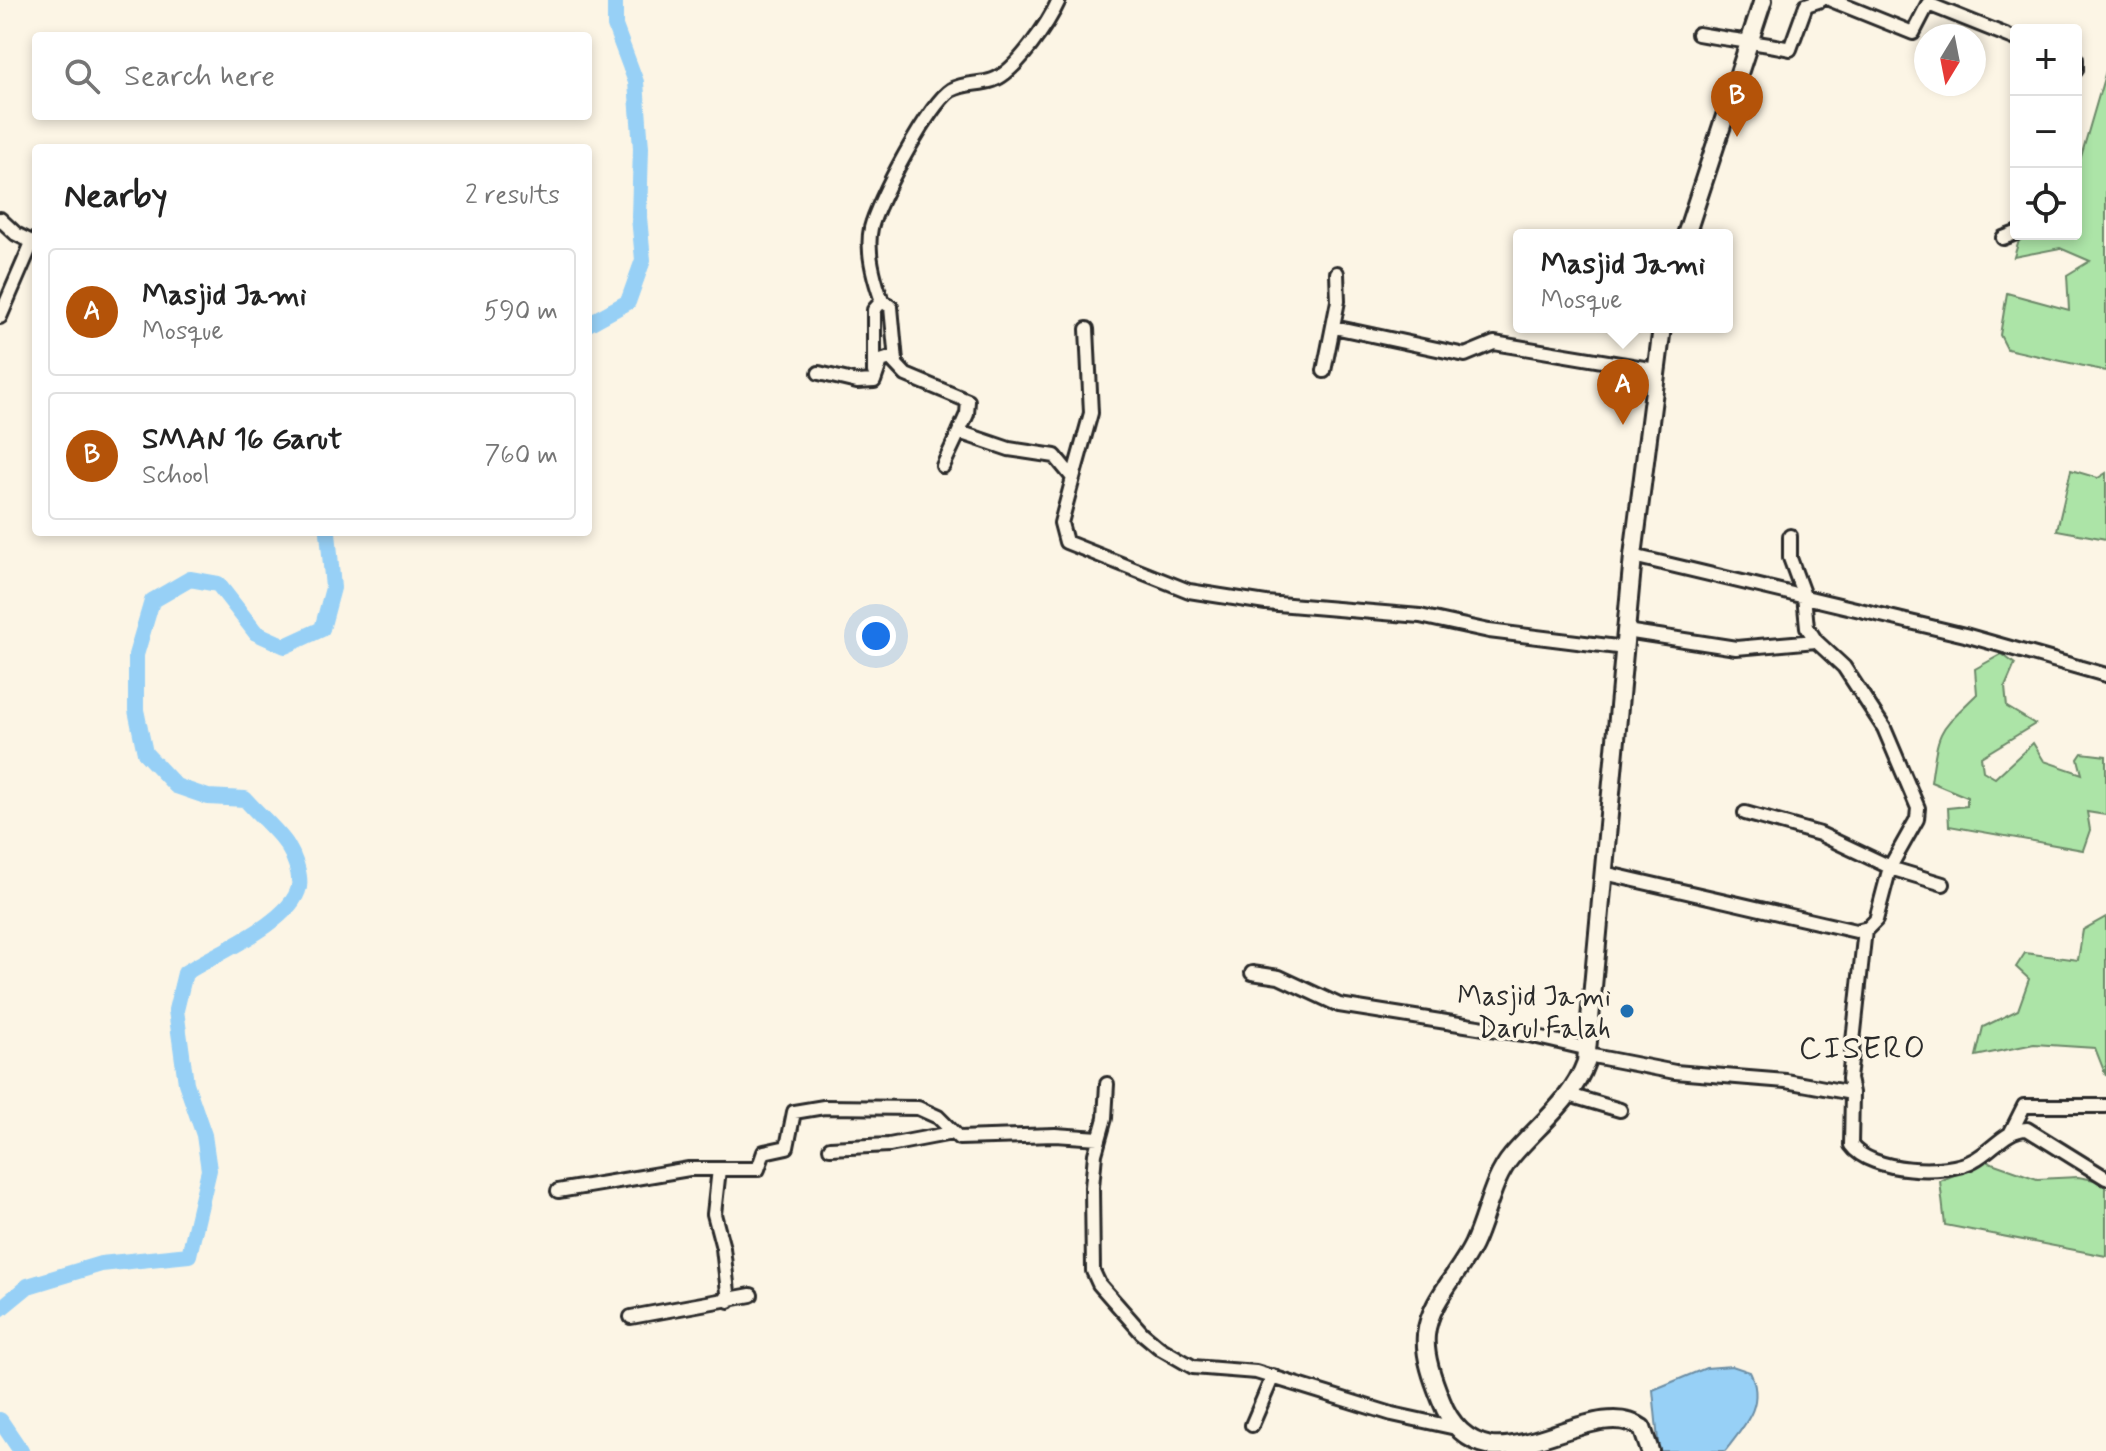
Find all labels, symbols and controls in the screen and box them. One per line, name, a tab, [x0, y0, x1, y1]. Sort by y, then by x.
north arrow	[1914, 24, 1986, 96]
map controls	[2010, 24, 2082, 240]
button: +	[2010, 24, 2082, 96]
search box	[32, 32, 592, 120]
icon: search	[60, 54, 104, 98]
text: Search here	[124, 57, 275, 96]
pin: B	[1711, 71, 1763, 137]
button: −	[2010, 96, 2082, 168]
button: locate	[2010, 168, 2082, 240]
text: Nearby	[64, 174, 168, 219]
text: 2 results	[465, 179, 560, 213]
popup	[1513, 229, 1733, 333]
text: Masjid Jami	[1541, 245, 1705, 284]
text: Masjid Jami	[142, 276, 307, 315]
text: Mosque	[1541, 284, 1622, 318]
text: A	[83, 295, 101, 329]
text: 590 m	[484, 295, 558, 329]
text: Mosque	[142, 315, 224, 349]
pin: A	[1597, 359, 1649, 425]
text: SMAN 16 Garut	[142, 420, 342, 459]
text: B	[84, 439, 100, 473]
text: 760 m	[484, 439, 558, 473]
text: School	[142, 459, 209, 493]
your location	[856, 616, 896, 656]
place label: Masjid Jami Darul Falah	[1457, 979, 1611, 1048]
marker: Masjid Jami Darul Falah	[1618, 1002, 1636, 1020]
district label: CISERO	[1799, 1028, 1927, 1070]

